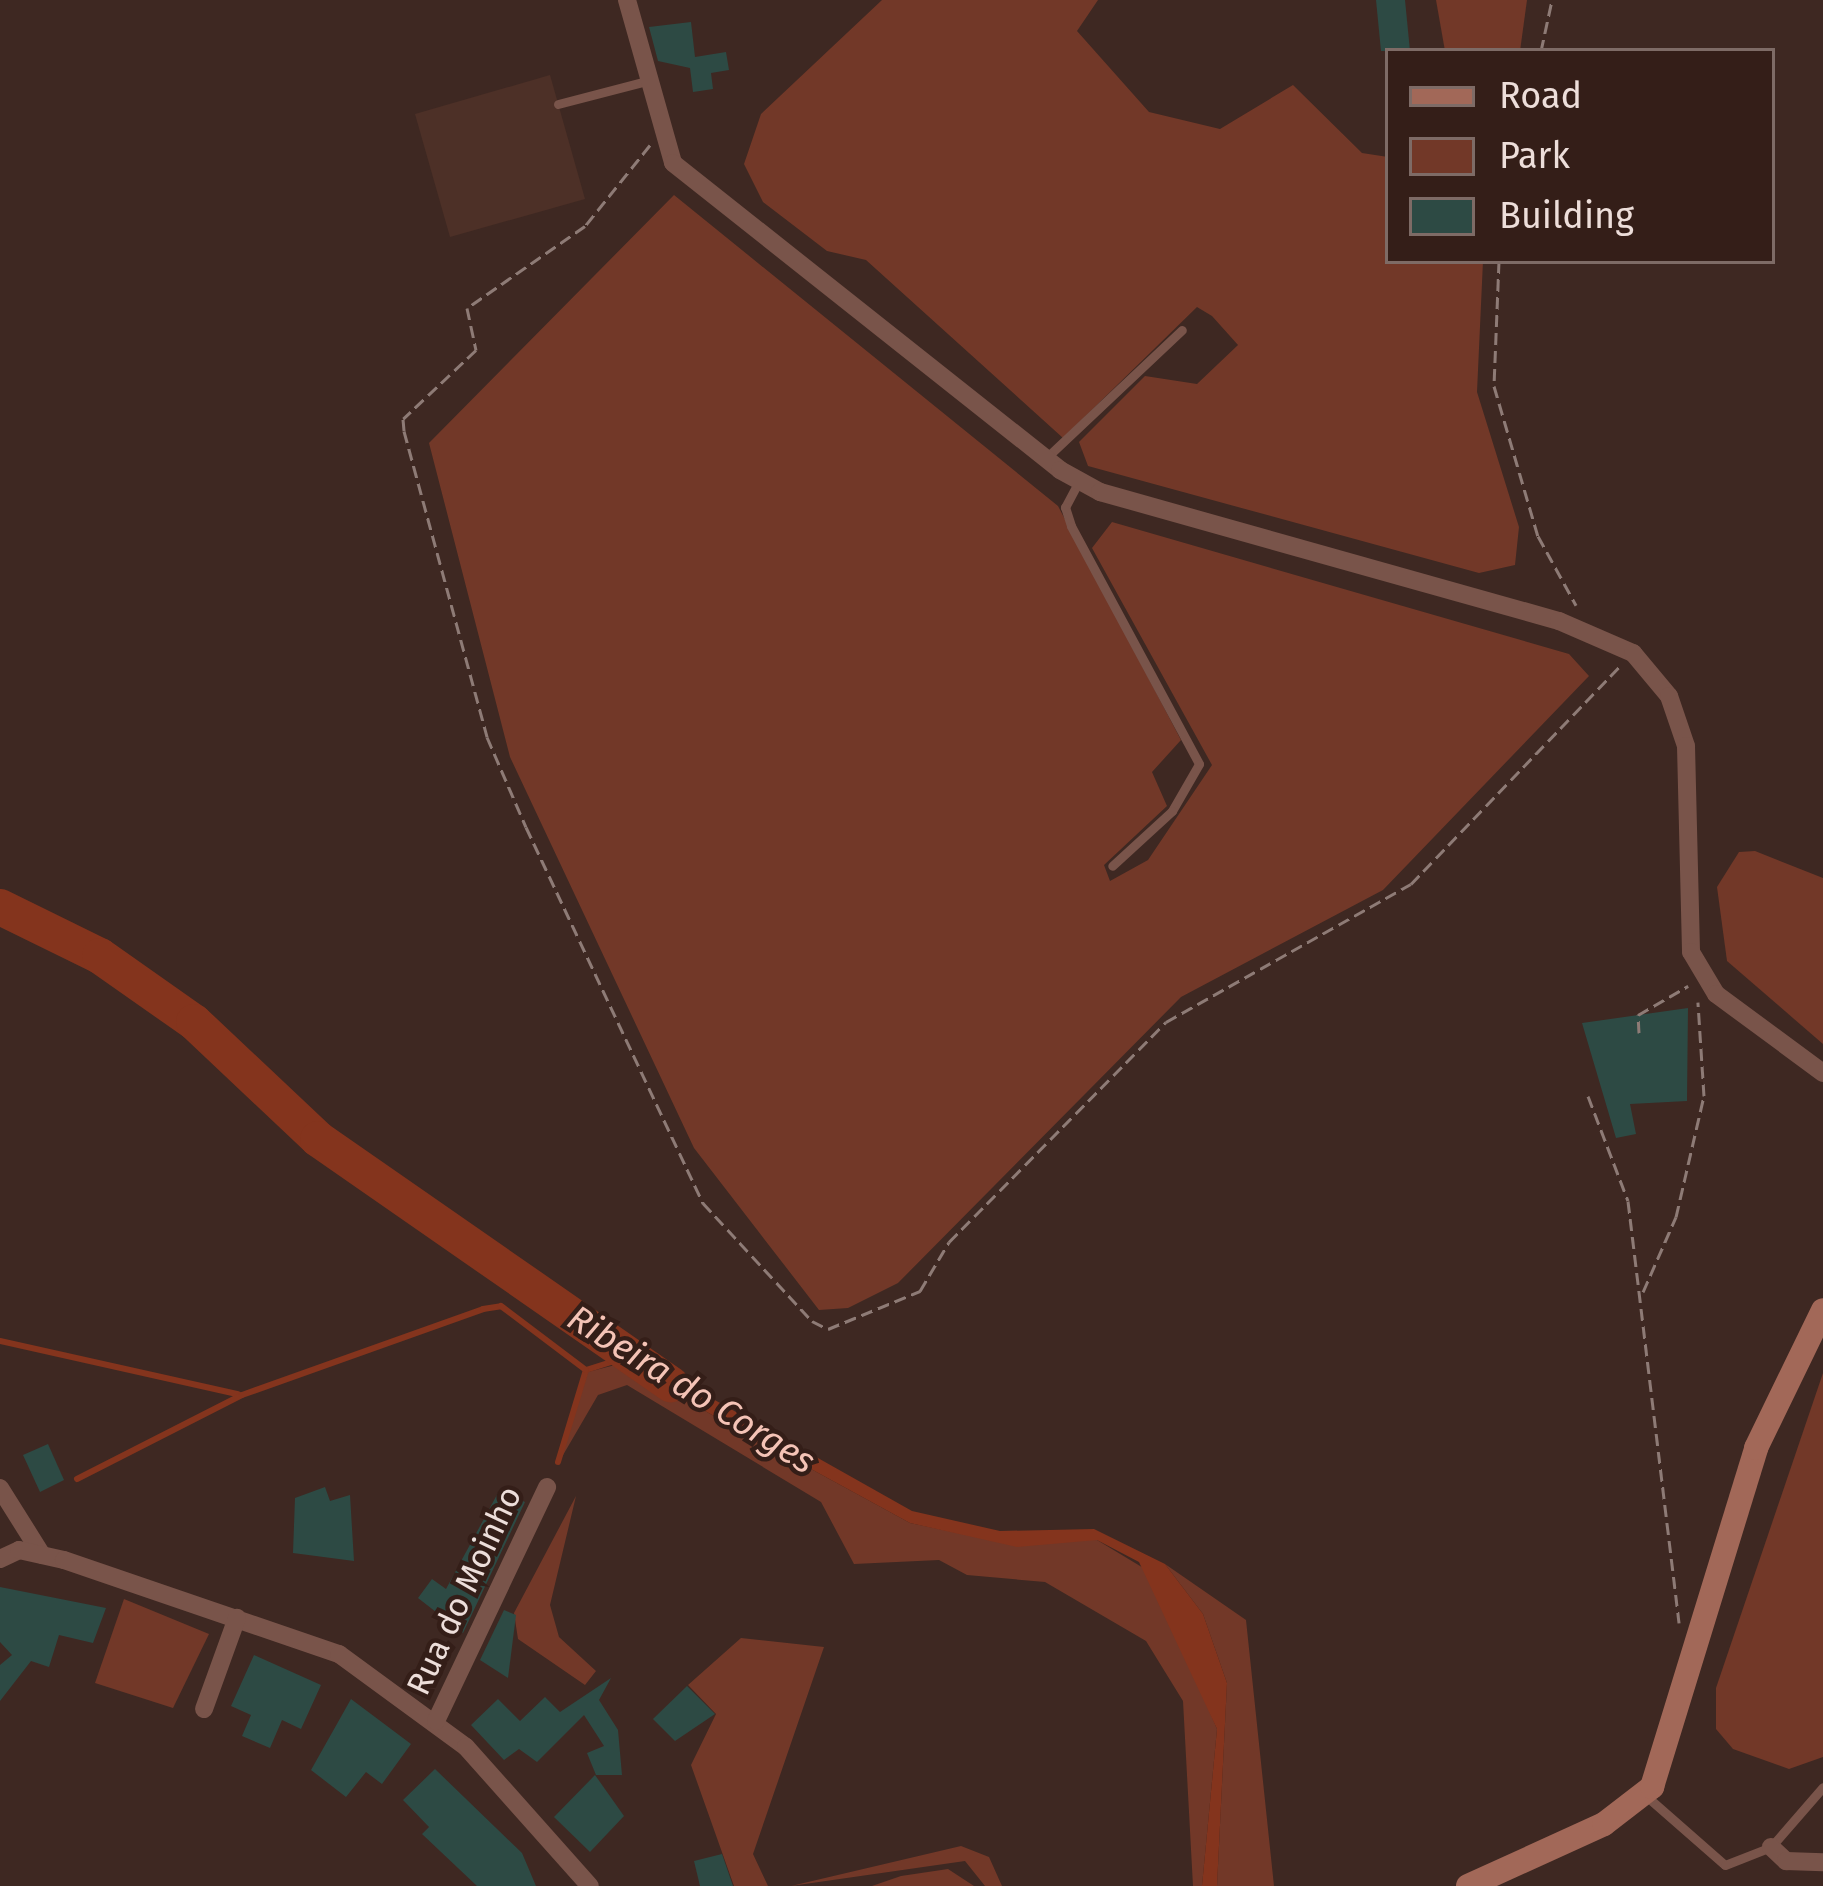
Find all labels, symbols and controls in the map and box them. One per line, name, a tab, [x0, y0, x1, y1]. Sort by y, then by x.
legend	[1385, 48, 1775, 264]
text: Road	[1499, 74, 1582, 118]
text: Park	[1499, 134, 1570, 178]
text: Building	[1499, 194, 1634, 238]
water label: Ribeira do Corges	[559, 1297, 823, 1483]
street label: Rua do Moinho	[399, 1480, 531, 1702]

